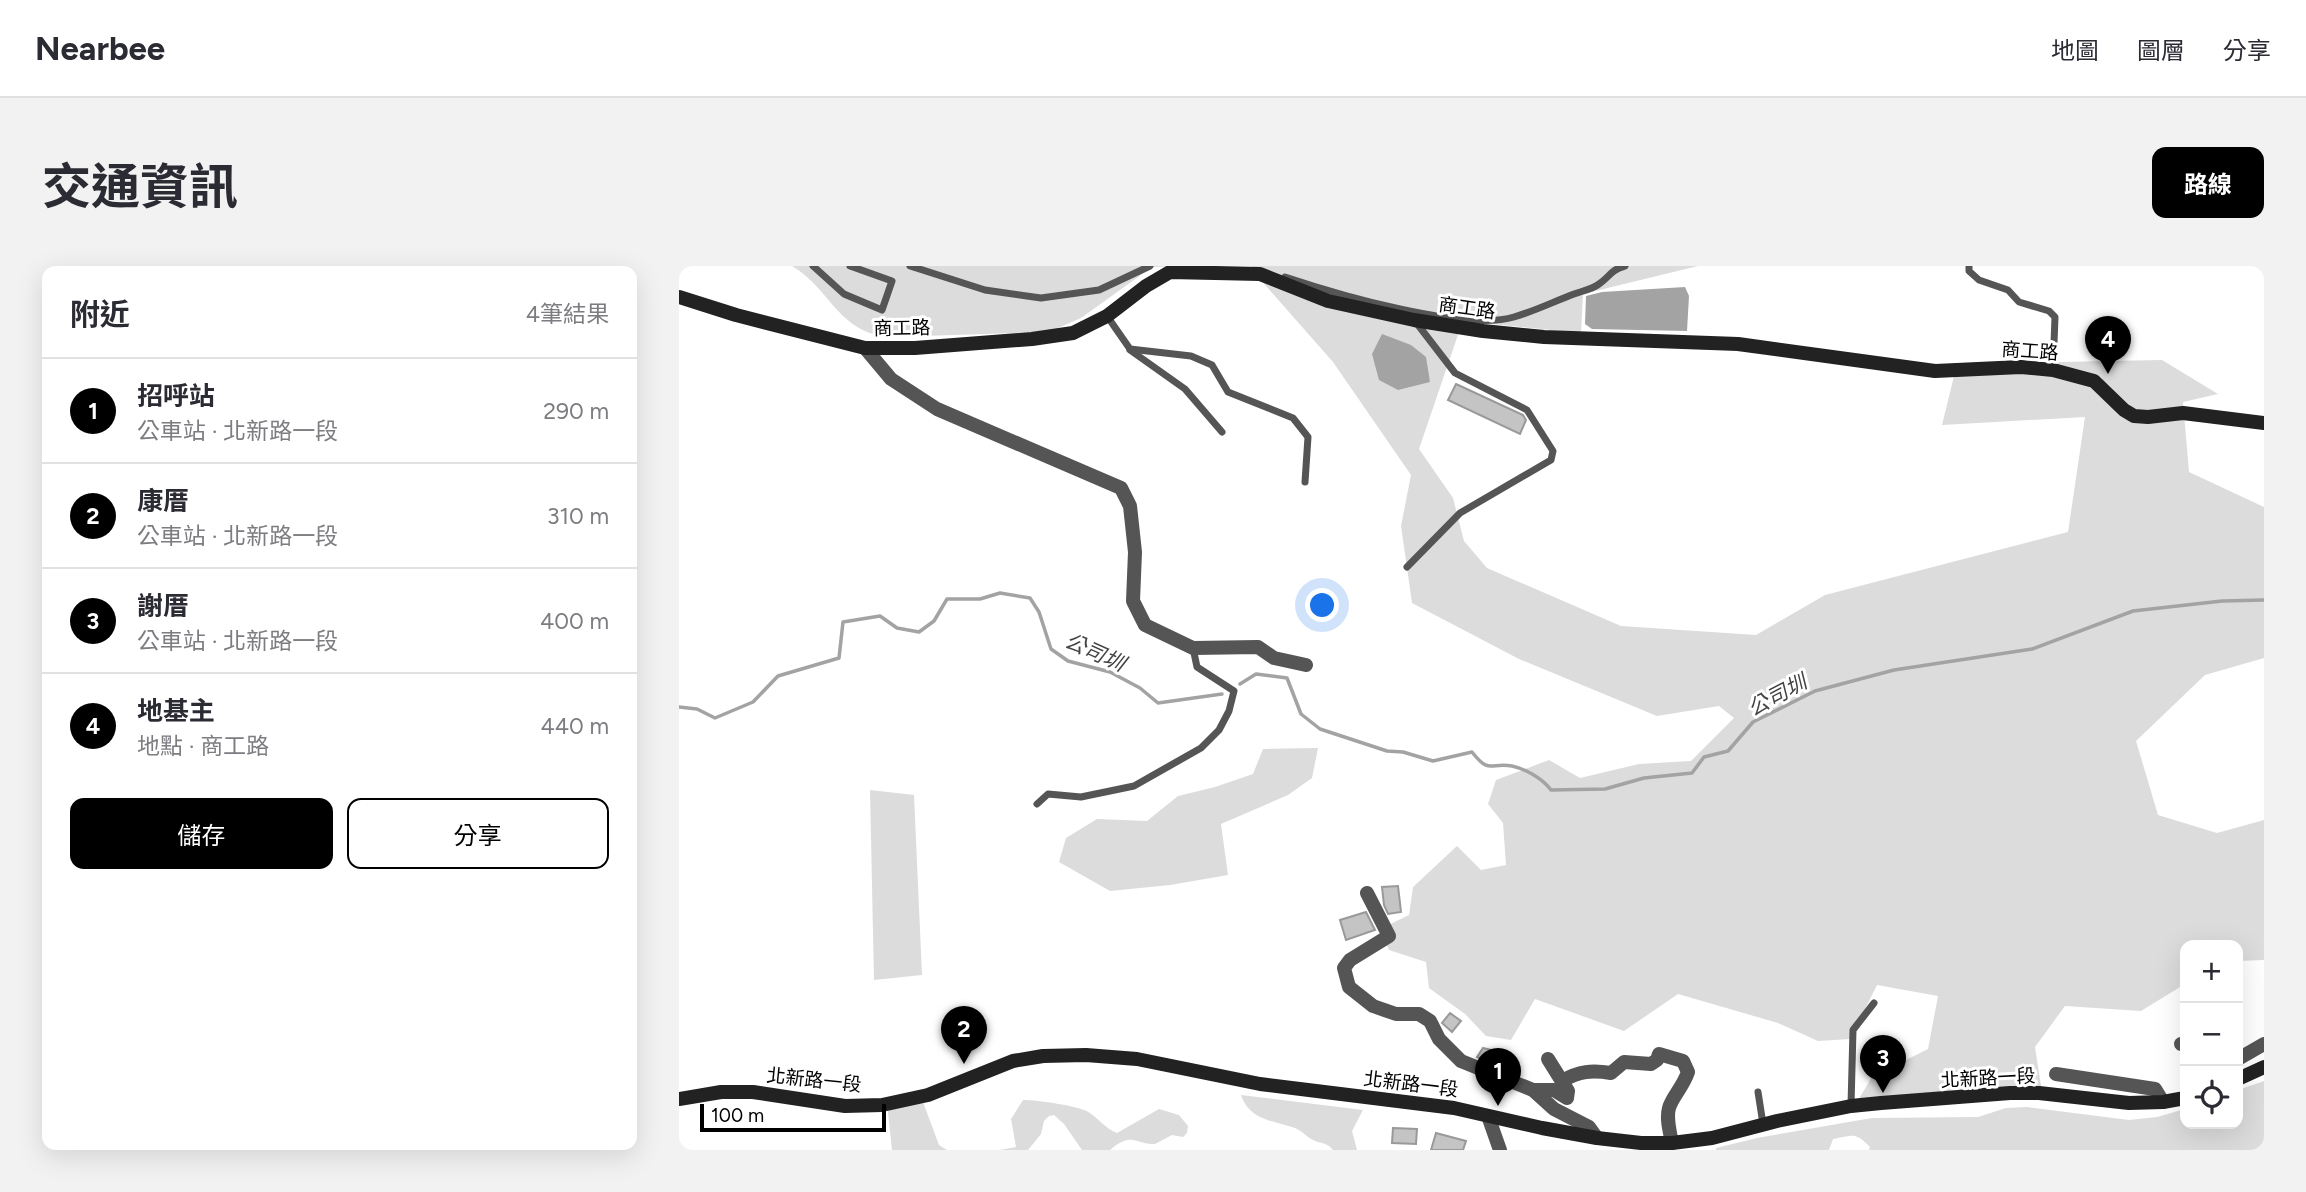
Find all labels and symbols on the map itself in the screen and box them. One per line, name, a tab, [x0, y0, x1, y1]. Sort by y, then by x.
street label: 商工路	[1437, 293, 1497, 323]
street label: 商工路	[873, 316, 931, 340]
pin: 4	[2085, 316, 2131, 374]
street label: 商工路	[2001, 338, 2059, 364]
your location	[1305, 588, 1339, 622]
water label: 公司圳	[1061, 628, 1132, 677]
water label: 公司圳	[1743, 668, 1813, 721]
pin: 2	[941, 1006, 987, 1064]
pin: 3	[1860, 1035, 1906, 1093]
pin: 1	[1475, 1048, 1521, 1106]
street label: 北新路一段	[766, 1064, 862, 1096]
street label: 北新路一段	[1940, 1064, 2036, 1092]
street label: 北新路一段	[1362, 1067, 1460, 1101]
scale bar	[700, 1101, 885, 1133]

